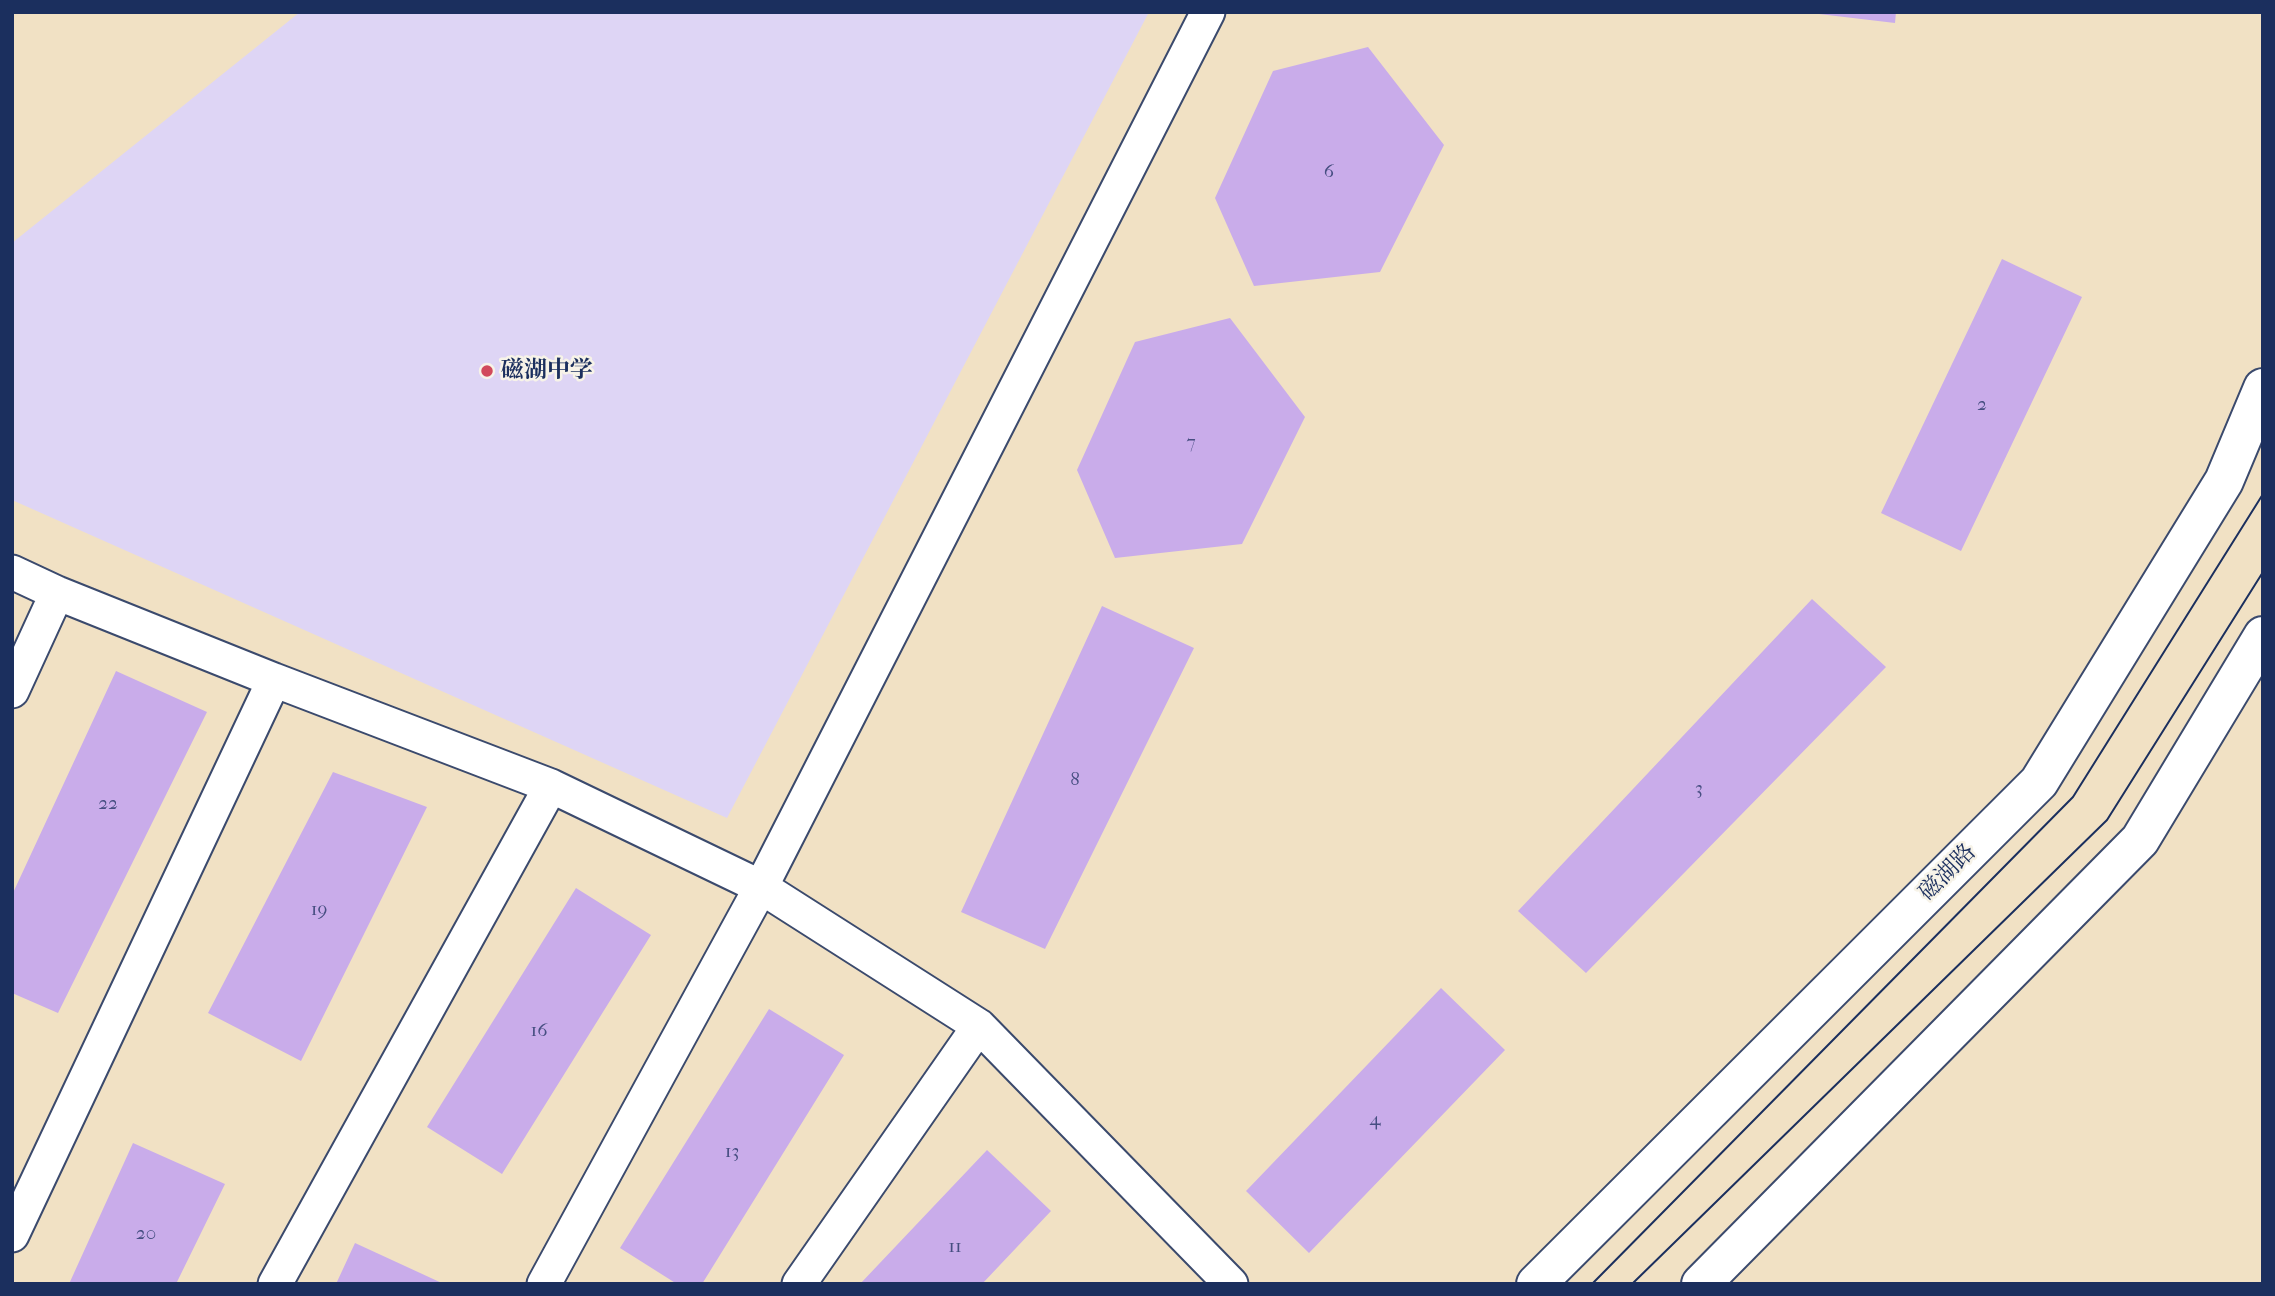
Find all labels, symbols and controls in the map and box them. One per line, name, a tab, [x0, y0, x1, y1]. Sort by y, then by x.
house number: 6	[1324, 161, 1334, 183]
place label: 磁湖中学	[501, 357, 593, 385]
marker: 磁湖中学	[479, 363, 495, 379]
house number: 2	[1977, 394, 1987, 416]
house number: 7	[1186, 432, 1196, 454]
house number: 8	[1070, 769, 1080, 791]
house number: 3	[1695, 778, 1703, 800]
house number: 22	[98, 793, 118, 815]
street label: 磁湖路	[1914, 839, 1982, 907]
house number: 19	[311, 899, 327, 921]
house number: 16	[531, 1020, 547, 1042]
house number: 4	[1369, 1109, 1381, 1131]
house number: 13	[725, 1141, 739, 1163]
house number: 20	[136, 1223, 156, 1245]
house number: 11	[948, 1236, 962, 1258]

